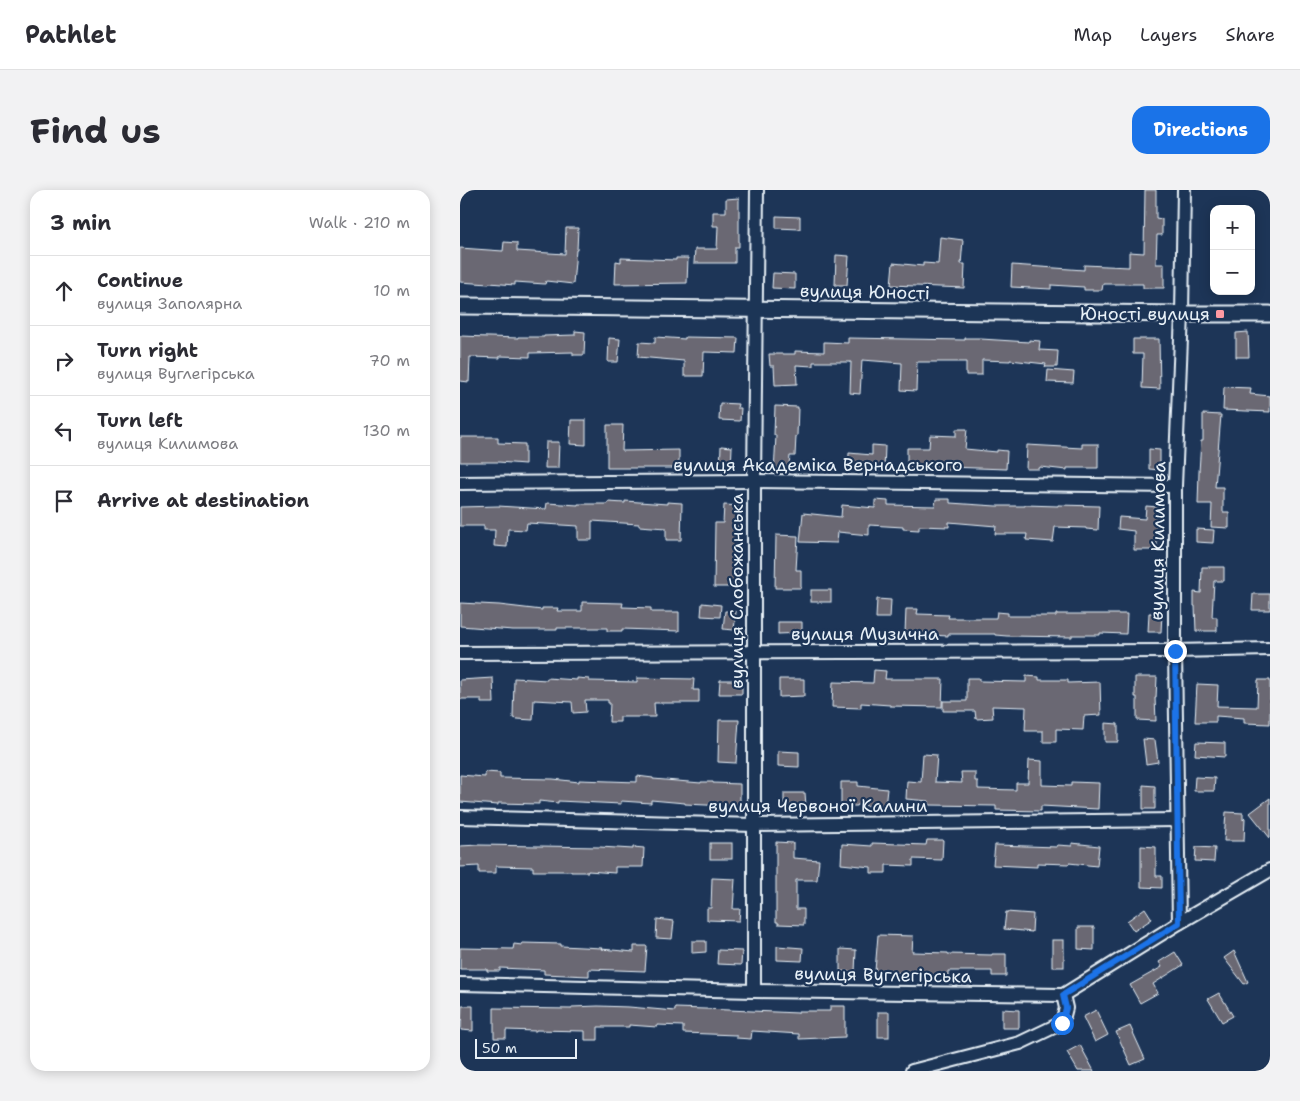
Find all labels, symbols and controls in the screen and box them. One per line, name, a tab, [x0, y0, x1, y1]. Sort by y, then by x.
text: Pathlet	[25, 19, 116, 51]
text: Map	[1074, 23, 1112, 47]
text: Layers	[1140, 23, 1197, 47]
text: Share	[1225, 23, 1275, 47]
button: Directions	[1132, 106, 1270, 154]
text: Find us	[30, 107, 161, 154]
map controls	[1210, 205, 1255, 295]
button: +	[1210, 205, 1255, 250]
text: 3 min	[50, 209, 111, 237]
text: Walk · 210 m	[309, 212, 410, 233]
button: −	[1210, 250, 1255, 295]
text: Continue	[97, 268, 183, 293]
icon: ahead	[50, 277, 78, 305]
street label: вулиця Юності	[800, 279, 930, 305]
text: 10 m	[373, 280, 410, 301]
text: вулиця Заполярна	[97, 293, 242, 314]
place label: Юності вулиця	[1080, 302, 1210, 326]
marker: Юності вулиця	[1214, 308, 1226, 320]
text: Turn right	[97, 338, 198, 363]
icon: right	[50, 347, 78, 375]
text: 70 m	[369, 350, 410, 371]
text: вулиця Вуглегірська	[97, 363, 255, 384]
text: Turn left	[97, 408, 183, 433]
icon: left	[50, 417, 78, 445]
text: 130 m	[363, 420, 410, 441]
text: вулиця Килимова	[97, 433, 238, 454]
street label: вулиця Академіка Вернадського	[673, 453, 963, 477]
street label: вулиця Килимова	[1145, 461, 1171, 621]
icon: arrive	[50, 487, 78, 515]
text: Arrive at destination	[97, 488, 309, 513]
street label: вулиця Слобожанська	[725, 493, 749, 689]
street label: вулиця Музична	[791, 622, 939, 646]
route end	[1164, 640, 1187, 663]
street label: вулиця Червоної Калини	[708, 794, 928, 818]
street label: вулиця Вуглегірська	[794, 961, 972, 989]
route start	[1051, 1012, 1074, 1035]
scale bar	[475, 1036, 578, 1059]
text: 50 m	[482, 1039, 517, 1057]

